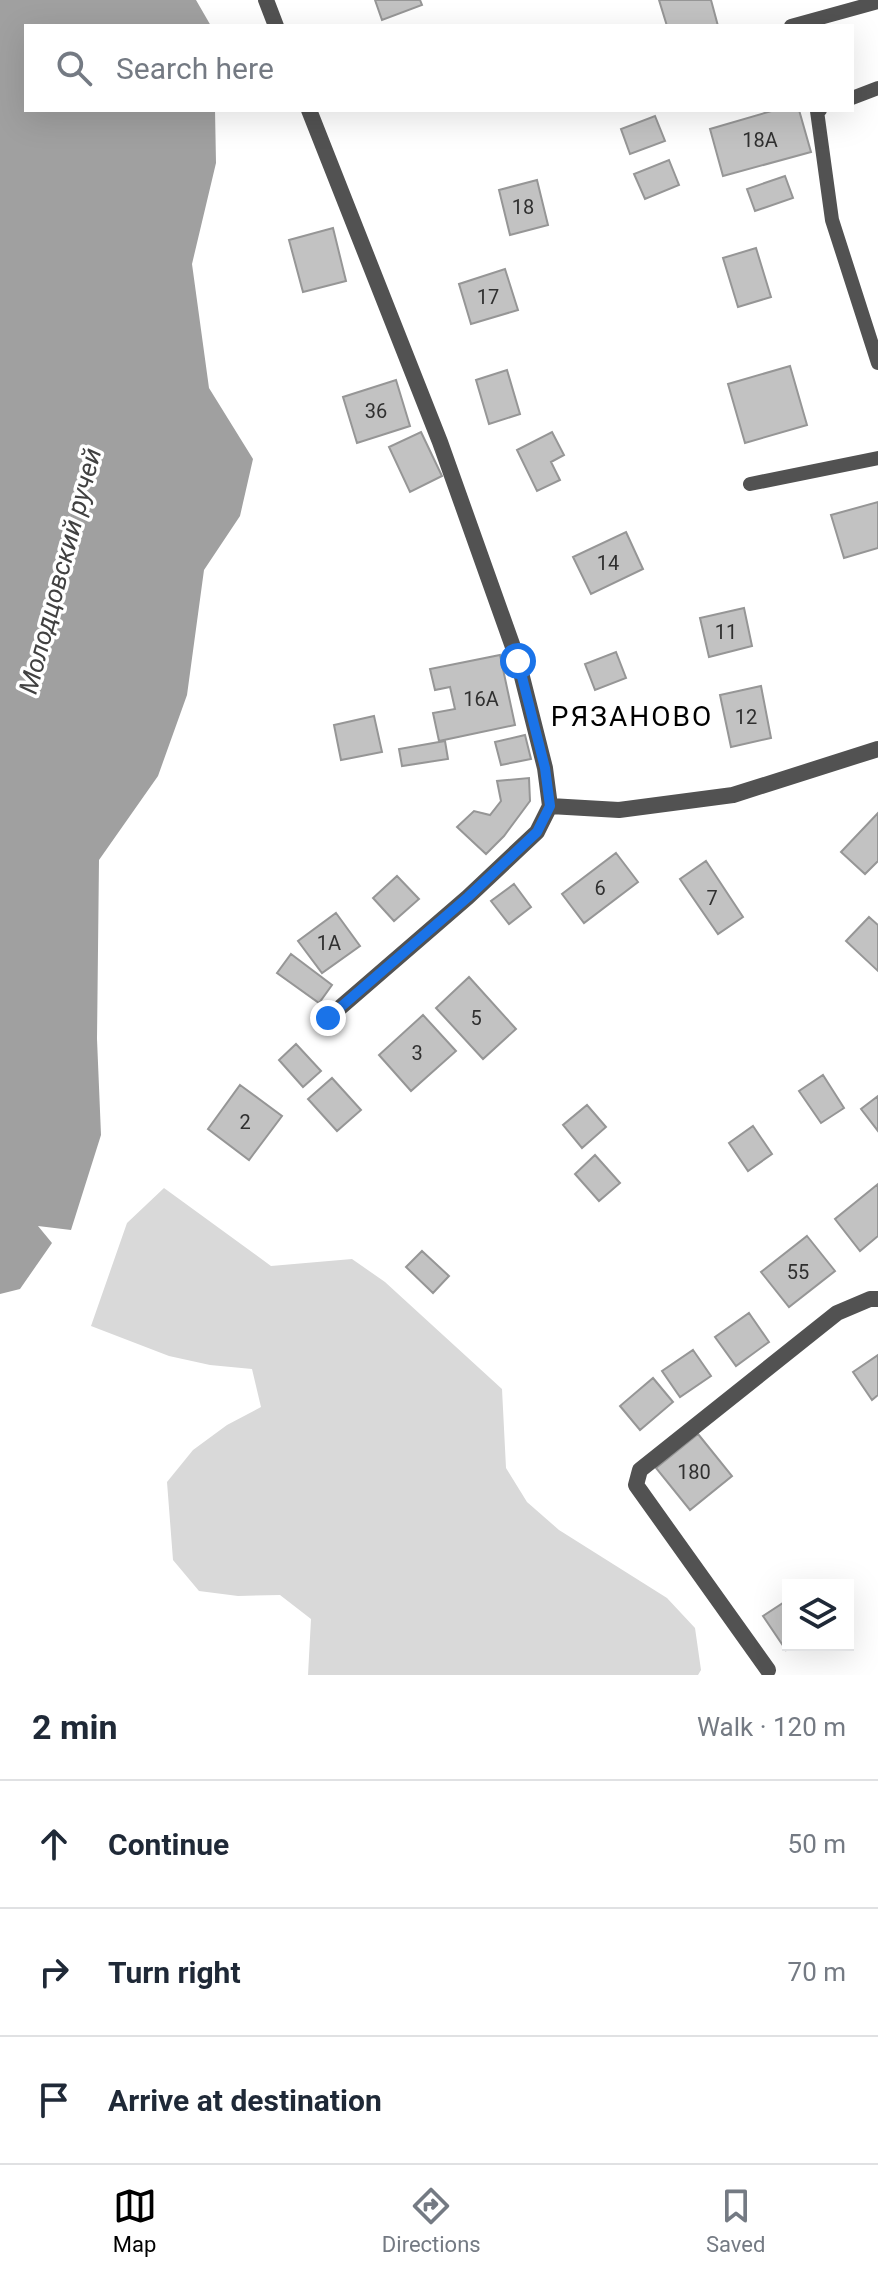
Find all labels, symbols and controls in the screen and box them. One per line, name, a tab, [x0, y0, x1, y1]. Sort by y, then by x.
search box	[24, 24, 854, 112]
icon: search	[52, 46, 96, 90]
text: Search here	[116, 51, 274, 86]
house number: 18А	[742, 128, 778, 152]
house number: 18	[512, 195, 534, 219]
house number: 17	[477, 285, 499, 309]
house number: 36	[365, 399, 387, 423]
water label: Молодцовский ручей	[13, 445, 107, 697]
house number: 14	[597, 551, 619, 575]
house number: 11	[715, 620, 737, 644]
route start	[500, 643, 536, 679]
house number: 16А	[463, 687, 499, 711]
district label: РЯЗАНОВО	[551, 700, 713, 733]
house number: 12	[735, 705, 757, 729]
house number: 6	[594, 876, 606, 900]
house number: 7	[706, 886, 718, 910]
house number: 1А	[317, 931, 341, 955]
route end	[310, 1000, 346, 1036]
house number: 5	[470, 1006, 482, 1030]
house number: 3	[411, 1041, 423, 1065]
house number: 2	[239, 1110, 251, 1134]
house number: 55	[787, 1260, 809, 1284]
house number: 180	[677, 1460, 711, 1484]
map controls	[782, 1579, 854, 1651]
button: layers	[782, 1579, 854, 1651]
text: 2 min	[32, 1707, 117, 1747]
text: Walk · 120 m	[697, 1712, 846, 1742]
icon: ahead	[32, 1822, 76, 1866]
text: Continue	[108, 1827, 229, 1862]
text: 50 m	[788, 1829, 846, 1859]
icon: right	[32, 1950, 76, 1994]
text: Turn right	[108, 1955, 241, 1990]
text: 70 m	[788, 1957, 846, 1987]
icon: arrive	[32, 2078, 76, 2122]
text: Arrive at destination	[108, 2083, 382, 2118]
tab: Map	[113, 2184, 157, 2257]
tab: Directions	[382, 2184, 481, 2257]
tab: Saved	[706, 2184, 765, 2257]

